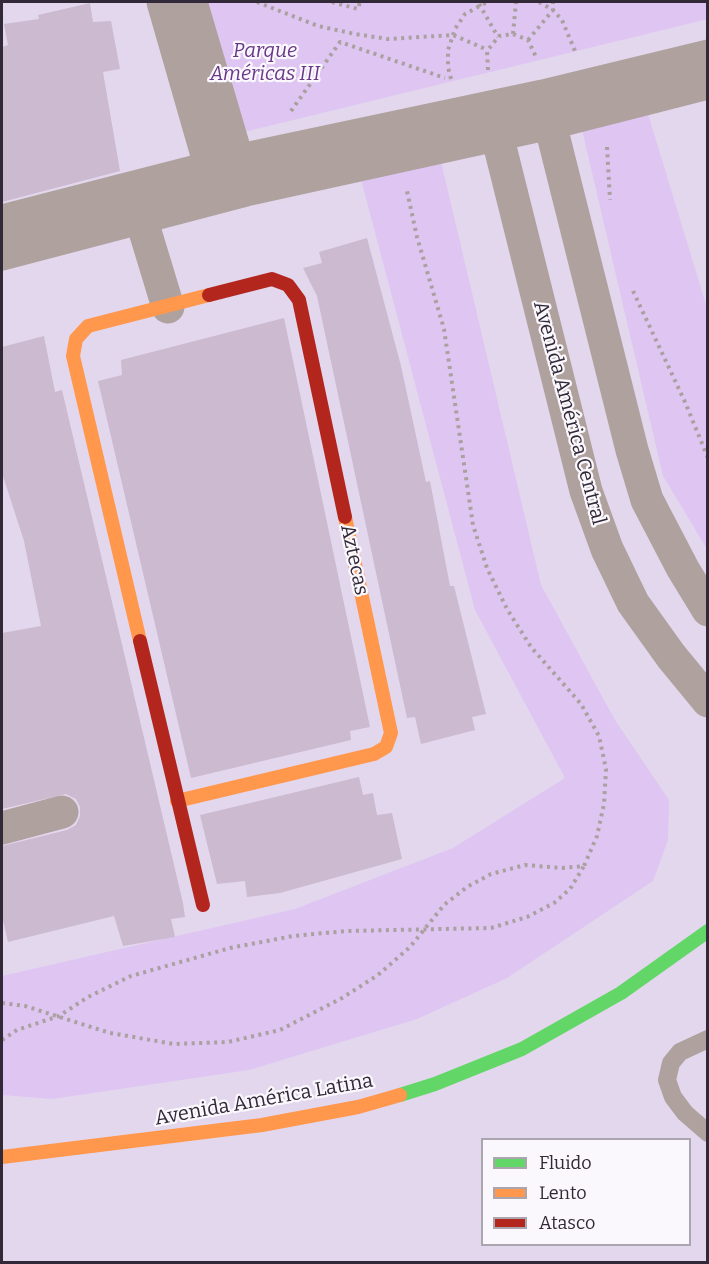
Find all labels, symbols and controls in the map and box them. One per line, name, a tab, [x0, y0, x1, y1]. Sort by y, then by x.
park label: Parque Américas III	[210, 39, 320, 86]
street label: Avenida América Central	[528, 298, 610, 528]
street label: Aztecas	[335, 522, 373, 598]
street label: Avenida América Latina	[153, 1069, 375, 1131]
legend	[481, 1138, 691, 1246]
text: Fluido	[539, 1152, 592, 1174]
text: Lento	[539, 1182, 587, 1204]
text: Atasco	[539, 1212, 595, 1234]

